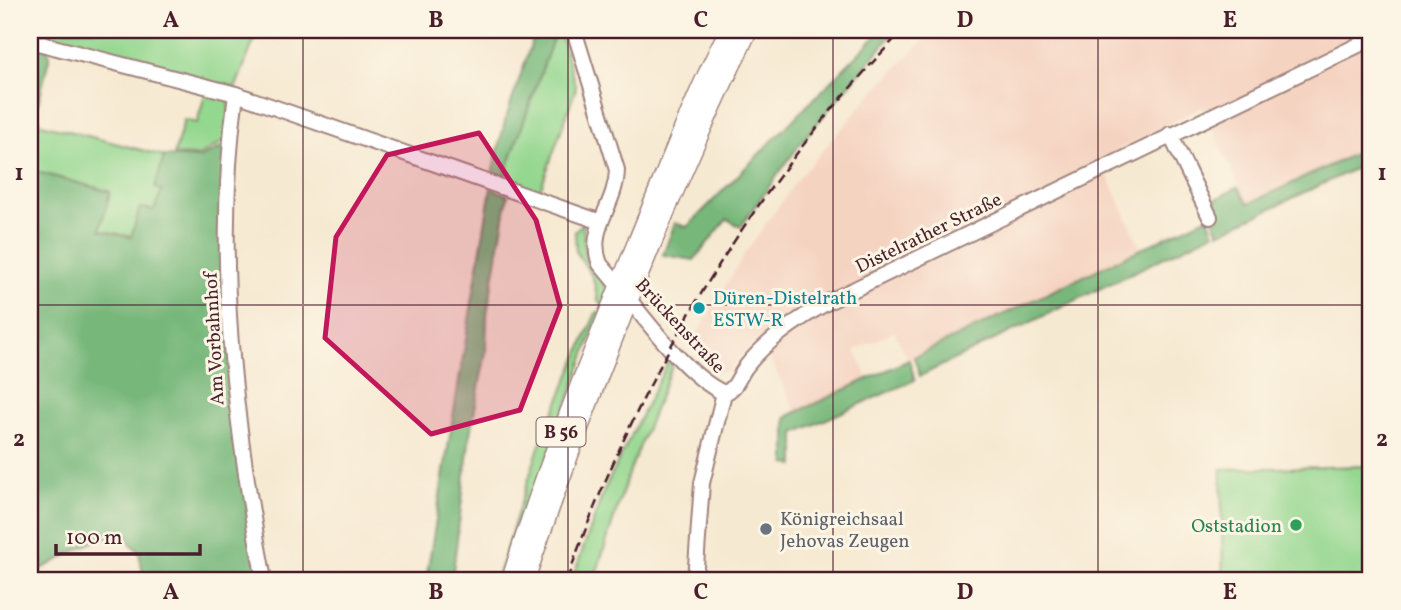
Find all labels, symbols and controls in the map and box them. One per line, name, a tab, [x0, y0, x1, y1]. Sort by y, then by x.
text: A	[163, 5, 179, 37]
text: B	[428, 5, 444, 37]
text: C	[694, 5, 708, 37]
text: D	[957, 5, 974, 37]
text: E	[1223, 5, 1237, 37]
text: 1	[14, 158, 24, 190]
text: 1	[1377, 158, 1387, 190]
street label: Distelrather Straße	[851, 187, 1006, 280]
street label: Am Vorbahnhof	[198, 270, 231, 406]
street label: Brückenstraße	[629, 273, 730, 380]
place label: Düren-Distelrath ESTW-R	[713, 286, 857, 334]
marker: Düren-Distelrath ESTW-R	[691, 300, 707, 316]
road number: B 56	[536, 418, 586, 446]
text: 2	[13, 424, 25, 456]
text: 2	[1376, 424, 1388, 456]
place label: Königreichsaal Jehovas Zeugen	[780, 507, 910, 555]
scale bar	[56, 512, 200, 556]
place label: Oststadion	[1191, 514, 1282, 540]
marker: Oststadion	[1288, 517, 1304, 533]
marker: Königreichsaal Jehovas Zeugen	[758, 521, 774, 537]
text: 100 m	[66, 524, 123, 553]
text: A	[163, 577, 179, 609]
text: B	[428, 577, 444, 609]
text: C	[694, 577, 708, 609]
text: D	[957, 577, 974, 609]
text: E	[1223, 577, 1237, 609]

